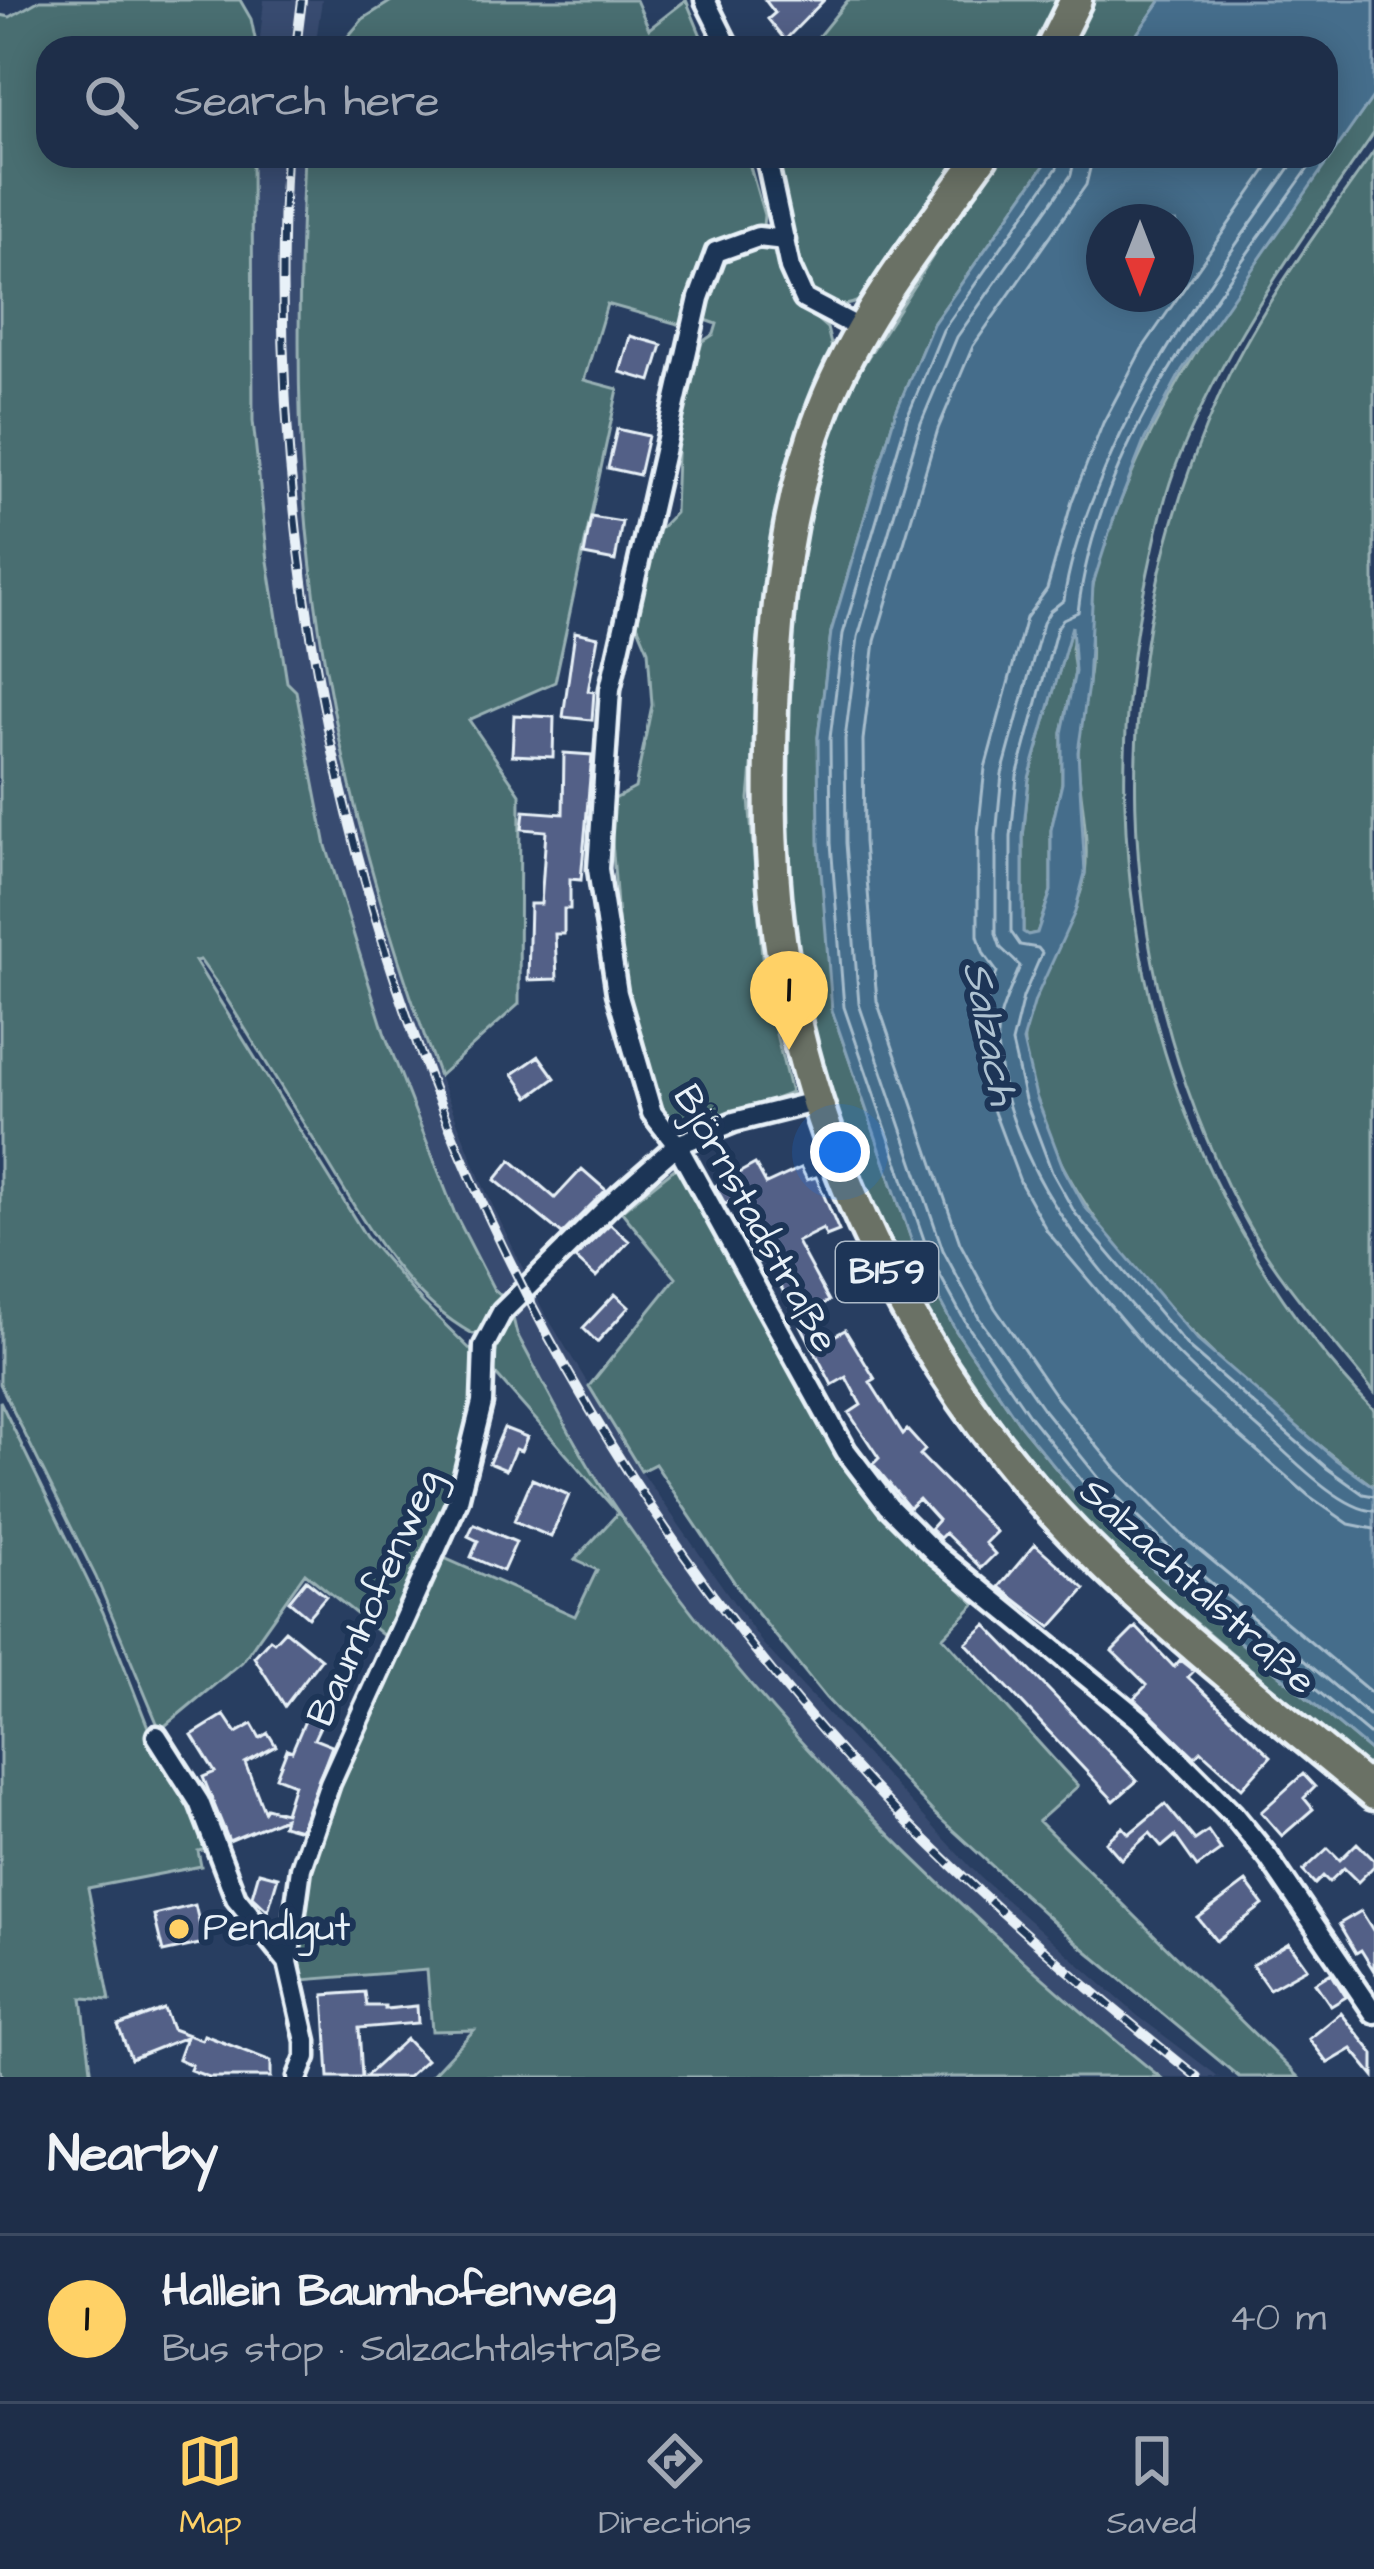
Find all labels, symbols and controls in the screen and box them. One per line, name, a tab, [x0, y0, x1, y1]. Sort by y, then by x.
search box	[36, 36, 1338, 168]
icon: search	[78, 69, 144, 135]
text: Search here	[174, 71, 440, 133]
north arrow	[1086, 204, 1194, 312]
pin: 1	[750, 951, 828, 1050]
water label: Salzach	[947, 957, 1032, 1112]
street label: Björnstadstraße	[659, 1075, 851, 1363]
your location	[810, 1122, 870, 1182]
road number: B159	[836, 1242, 938, 1302]
street label: Baumhofenweg	[294, 1461, 456, 1735]
street label: Salzachtalstraße	[1067, 1466, 1327, 1708]
place label: Pendlgut	[203, 1902, 351, 1956]
marker: Pendlgut	[166, 1916, 192, 1942]
text: Nearby	[48, 2120, 218, 2191]
text: Hallein Baumhofenweg	[162, 2261, 616, 2323]
text: 1	[85, 2292, 90, 2346]
text: 40 m	[1229, 2292, 1326, 2346]
text: Bus stop · Salzachtalstraße	[162, 2323, 662, 2377]
tab: Map	[177, 2428, 243, 2546]
tab: Directions	[598, 2428, 752, 2546]
tab: Saved	[1107, 2428, 1197, 2546]

